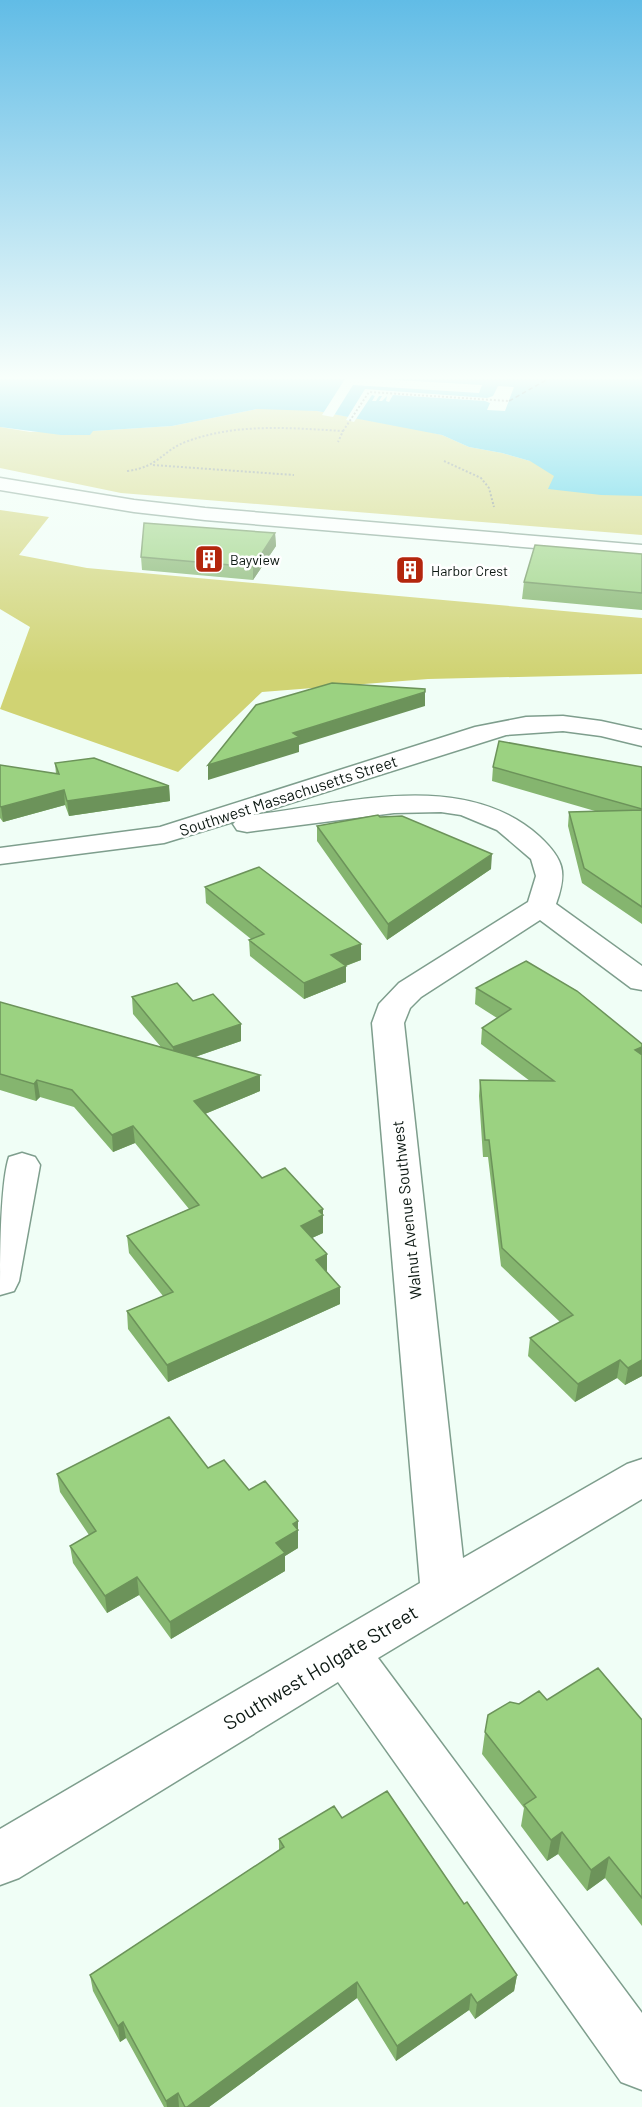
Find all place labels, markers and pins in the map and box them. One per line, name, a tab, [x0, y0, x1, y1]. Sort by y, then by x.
building icon: Bayview	[193, 543, 225, 575]
place label: Bayview	[230, 551, 280, 568]
building icon: Harbor Crest	[394, 554, 426, 586]
place label: Harbor Crest	[431, 562, 508, 579]

